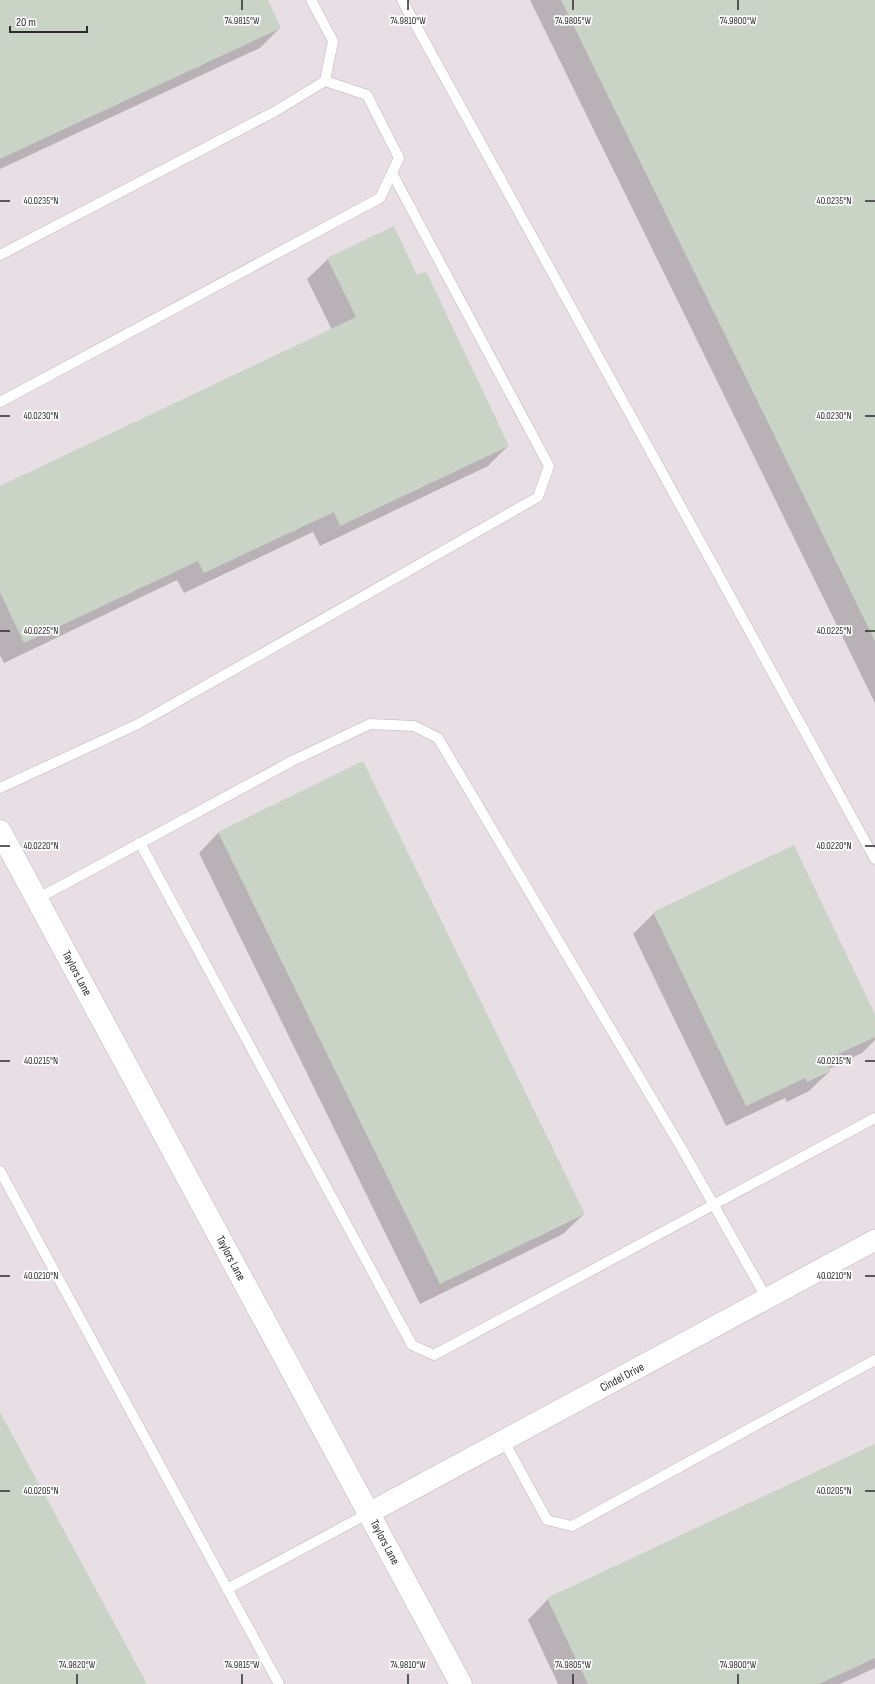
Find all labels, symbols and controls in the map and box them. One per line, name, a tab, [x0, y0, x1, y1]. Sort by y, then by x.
scale bar	[10, 8, 87, 34]
text: 20 m	[16, 15, 36, 30]
text: 74.9815°W	[224, 15, 260, 27]
text: 74.9810°W	[390, 15, 426, 27]
text: 74.9805°W	[555, 15, 592, 27]
text: 74.9800°W	[720, 15, 757, 27]
text: 40.0235°N	[24, 195, 58, 207]
text: 40.0235°N	[817, 195, 851, 207]
text: 40.0230°N	[23, 410, 59, 422]
text: 40.0230°N	[816, 410, 852, 422]
text: 40.0225°N	[24, 625, 58, 637]
text: 40.0225°N	[817, 625, 851, 637]
text: 40.0220°N	[23, 840, 59, 852]
text: 40.0220°N	[816, 840, 852, 852]
street label: Taylors Lane	[58, 948, 95, 999]
text: 40.0215°N	[24, 1055, 58, 1067]
text: 40.0215°N	[817, 1055, 851, 1067]
street label: Taylors Lane	[212, 1233, 249, 1284]
text: 40.0210°N	[24, 1270, 58, 1282]
text: 40.0210°N	[817, 1270, 851, 1282]
street label: Cindel Drive	[597, 1359, 647, 1395]
text: 40.0205°N	[23, 1485, 59, 1497]
text: 40.0205°N	[816, 1485, 852, 1497]
street label: Taylors Lane	[366, 1517, 403, 1568]
text: 74.9820°W	[59, 1659, 96, 1671]
text: 74.9815°W	[224, 1659, 260, 1671]
text: 74.9810°W	[390, 1659, 426, 1671]
text: 74.9805°W	[555, 1659, 592, 1671]
text: 74.9800°W	[720, 1659, 757, 1671]

